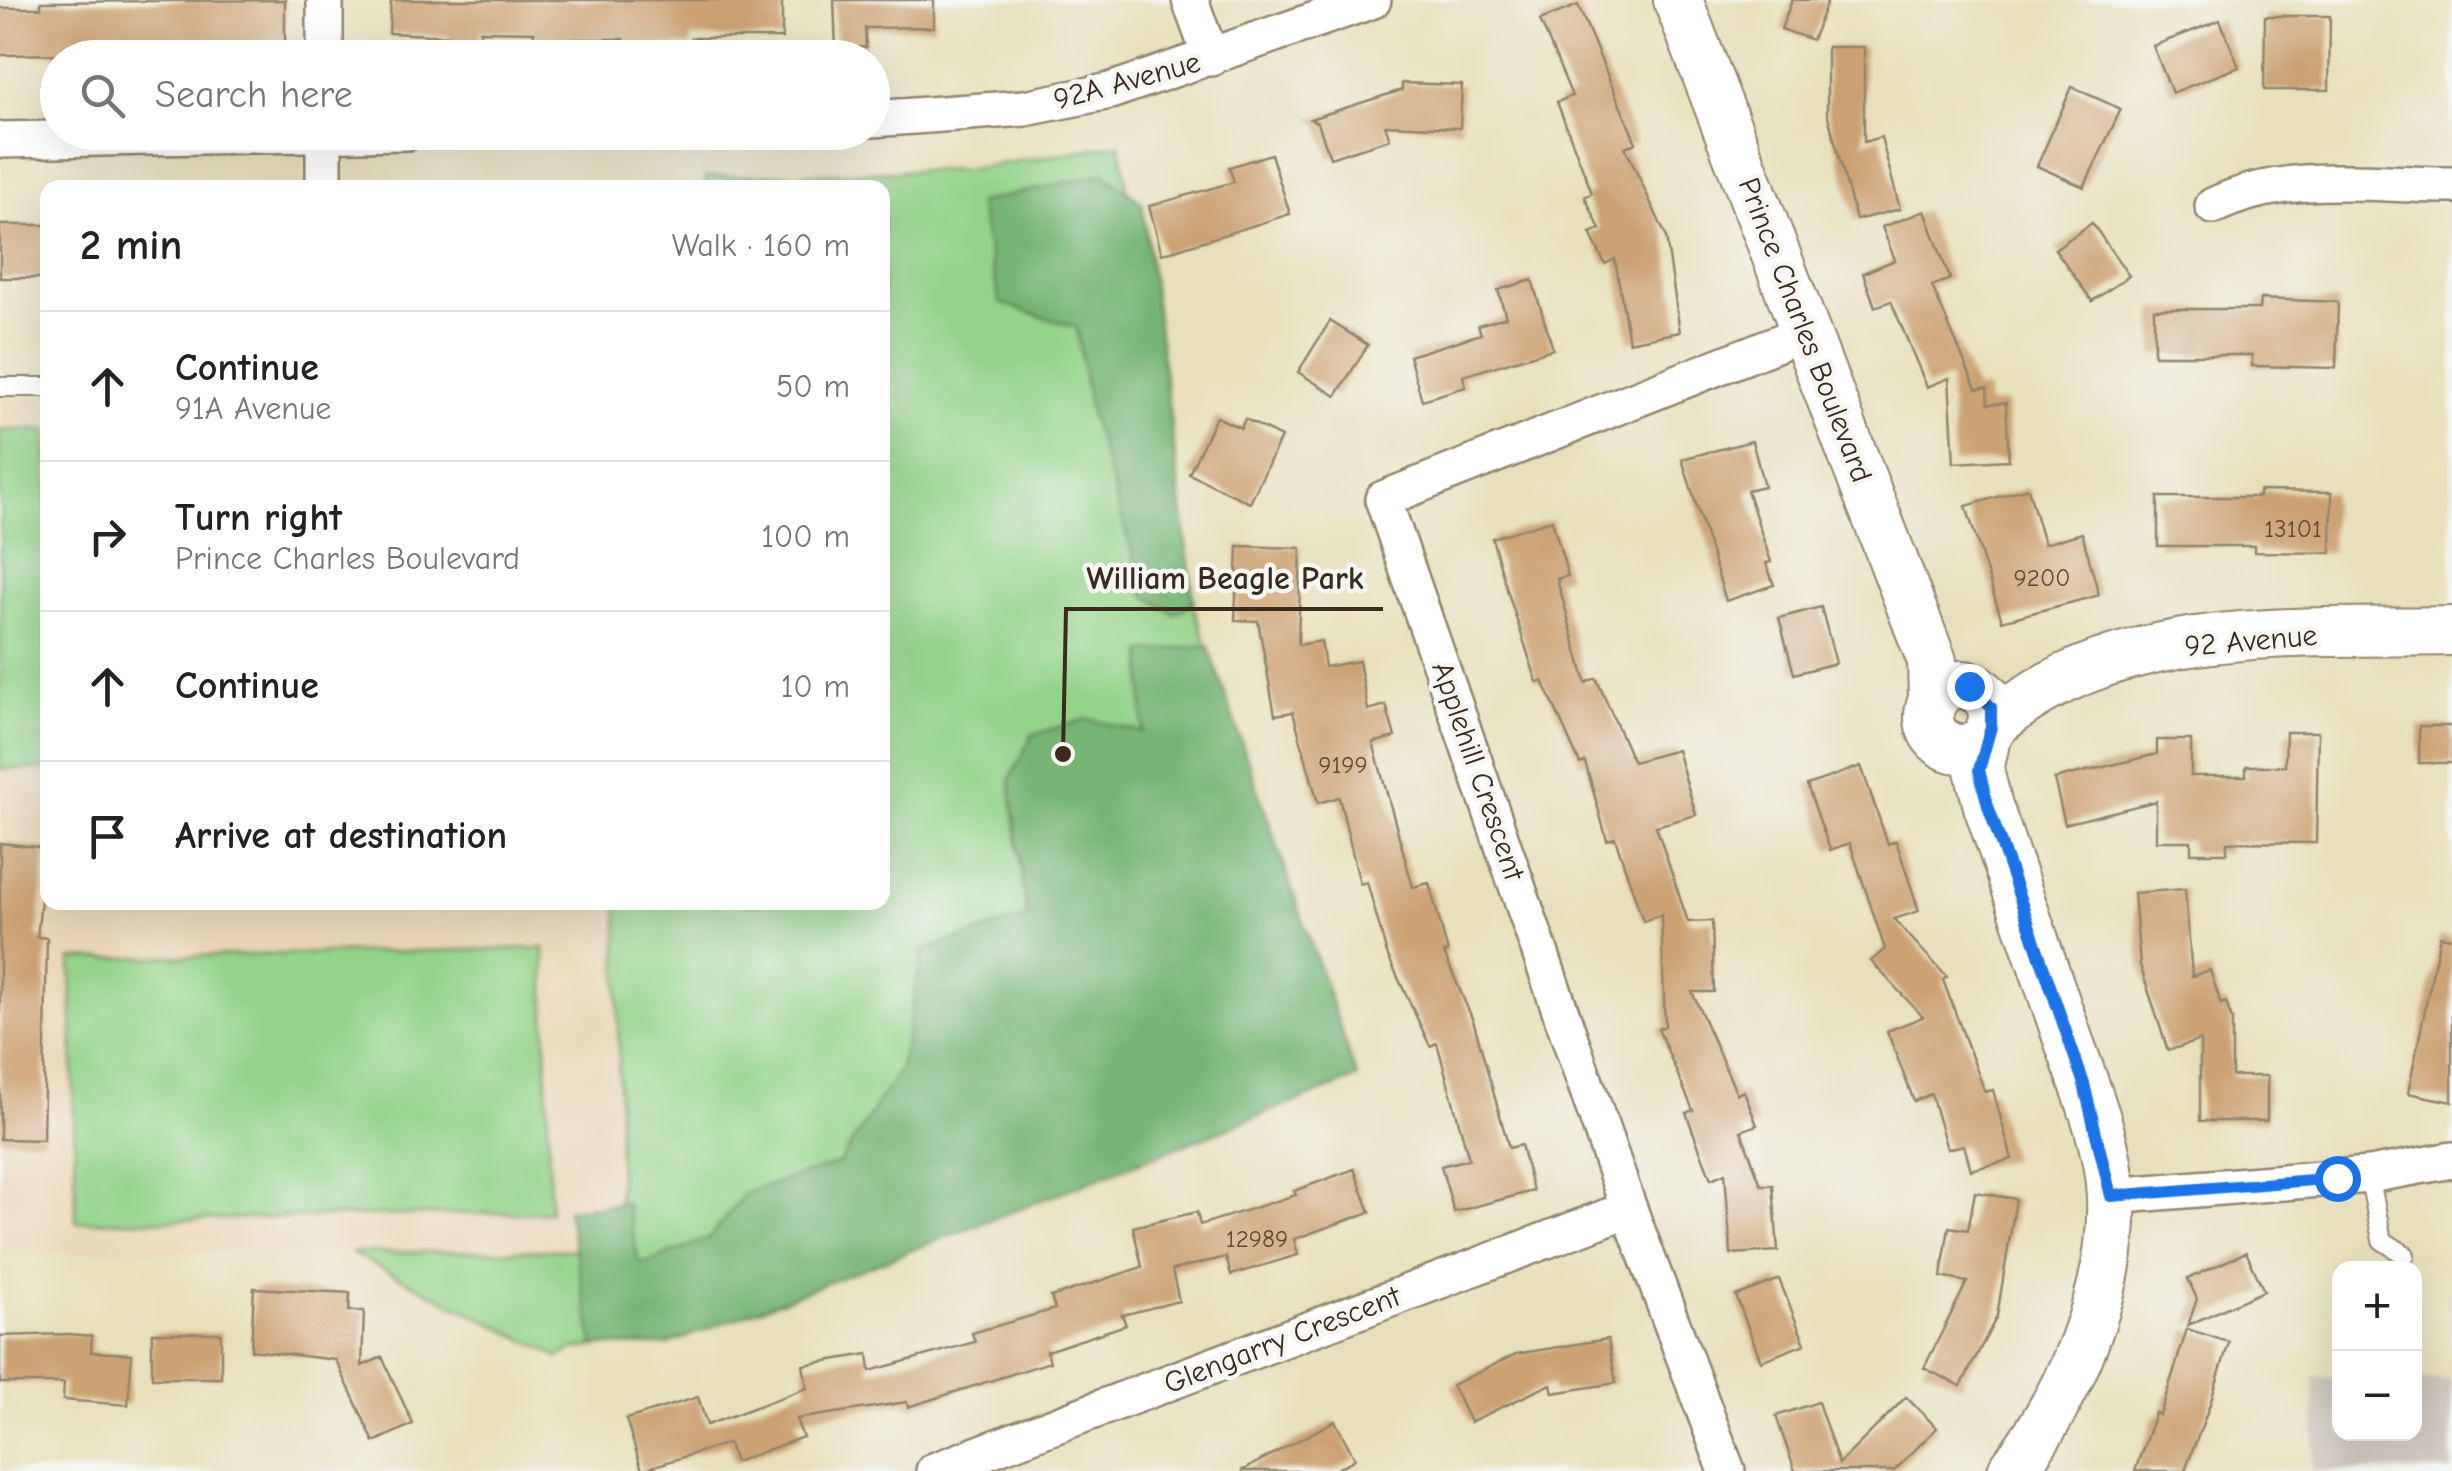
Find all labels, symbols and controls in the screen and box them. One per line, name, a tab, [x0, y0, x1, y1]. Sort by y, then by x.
search box	[40, 40, 890, 150]
street label: 92A Avenue	[1050, 45, 1204, 117]
icon: search	[75, 68, 130, 123]
text: Search here	[155, 73, 353, 117]
street label: Prince Charles Boulevard	[1731, 173, 1879, 487]
text: 2 min	[80, 221, 182, 270]
text: Walk · 160 m	[672, 227, 850, 264]
text: Continue	[175, 346, 319, 390]
icon: ahead	[80, 359, 135, 414]
text: 50 m	[776, 368, 850, 405]
text: 91A Avenue	[175, 390, 331, 427]
text: Turn right	[175, 496, 342, 540]
icon: right	[80, 509, 135, 564]
house number: 13101	[2264, 514, 2322, 543]
text: 100 m	[761, 518, 850, 555]
text: Prince Charles Boulevard	[175, 540, 520, 577]
callout: William Beagle Park	[1066, 547, 1383, 609]
text: William Beagle Park	[1086, 560, 1364, 597]
house number: 9200	[2014, 563, 2070, 592]
street label: 92 Avenue	[2183, 618, 2319, 664]
street label: Applehill Crescent	[1424, 657, 1532, 886]
icon: ahead	[80, 659, 135, 714]
text: Continue	[175, 664, 319, 708]
route end	[1947, 664, 1993, 710]
text: 10 m	[781, 668, 850, 705]
house number: 9199	[1318, 750, 1368, 779]
icon: arrive	[80, 809, 135, 864]
text: Arrive at destination	[175, 814, 507, 858]
route start	[2315, 1156, 2361, 1202]
house number: 12989	[1226, 1224, 1288, 1253]
map controls	[2332, 1261, 2422, 1441]
button: +	[2332, 1261, 2422, 1351]
street label: Glengarry Crescent	[1159, 1278, 1406, 1401]
button: −	[2332, 1351, 2422, 1441]

